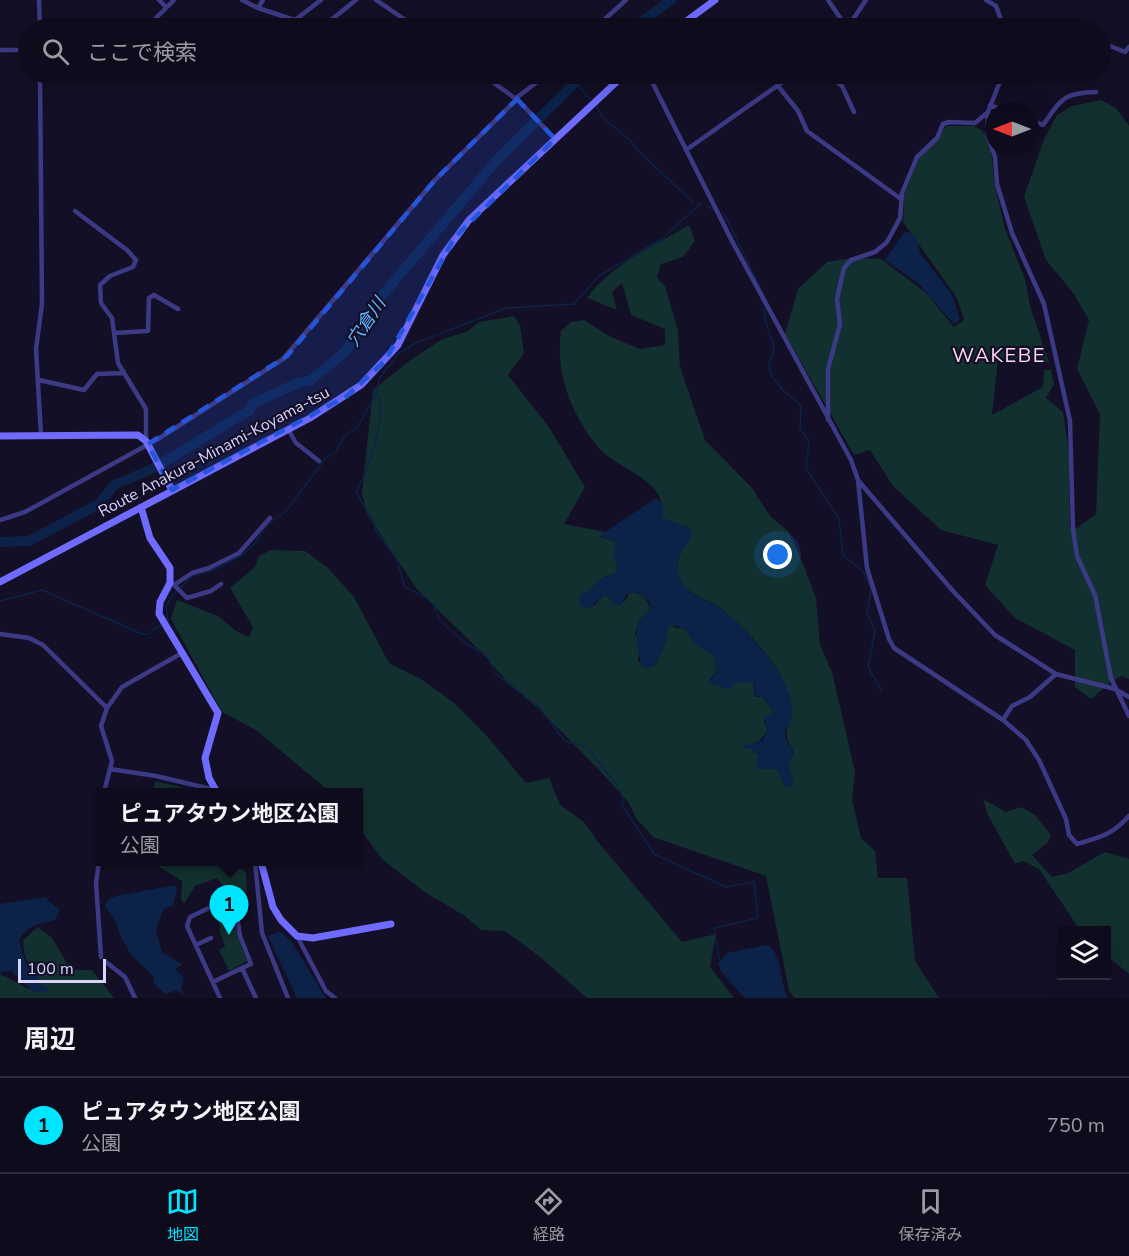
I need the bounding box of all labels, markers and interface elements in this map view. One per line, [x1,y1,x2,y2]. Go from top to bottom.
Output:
search box [18,18,1111,84]
icon: search [39,35,72,68]
text: ここで検索 [87,38,197,68]
north arrow [985,102,1039,156]
water label: 穴倉川 [341,291,392,351]
district label: WAKEBE [952,342,1046,369]
street label: Route Anakura-Minami-Koyama-tsu [94,381,334,523]
your location [763,540,792,569]
popup [96,788,363,866]
text: ピュアタウン地区公園 [120,799,339,829]
text: 公園 [120,832,160,859]
pin: 1 [210,886,248,935]
map controls [1057,926,1111,980]
button: layers [1057,926,1111,980]
scale bar [18,956,106,984]
text: 100 m [27,958,74,980]
text: 周辺 [24,1022,76,1057]
text: ピュアタウン地区公園 [81,1097,301,1127]
text: 1 [38,1112,50,1139]
text: 750 m [1047,1112,1105,1139]
text: 公園 [81,1130,121,1157]
tab: 地図 [166,1185,199,1246]
tab: 経路 [532,1185,565,1246]
tab: 保存済み [898,1185,962,1246]

